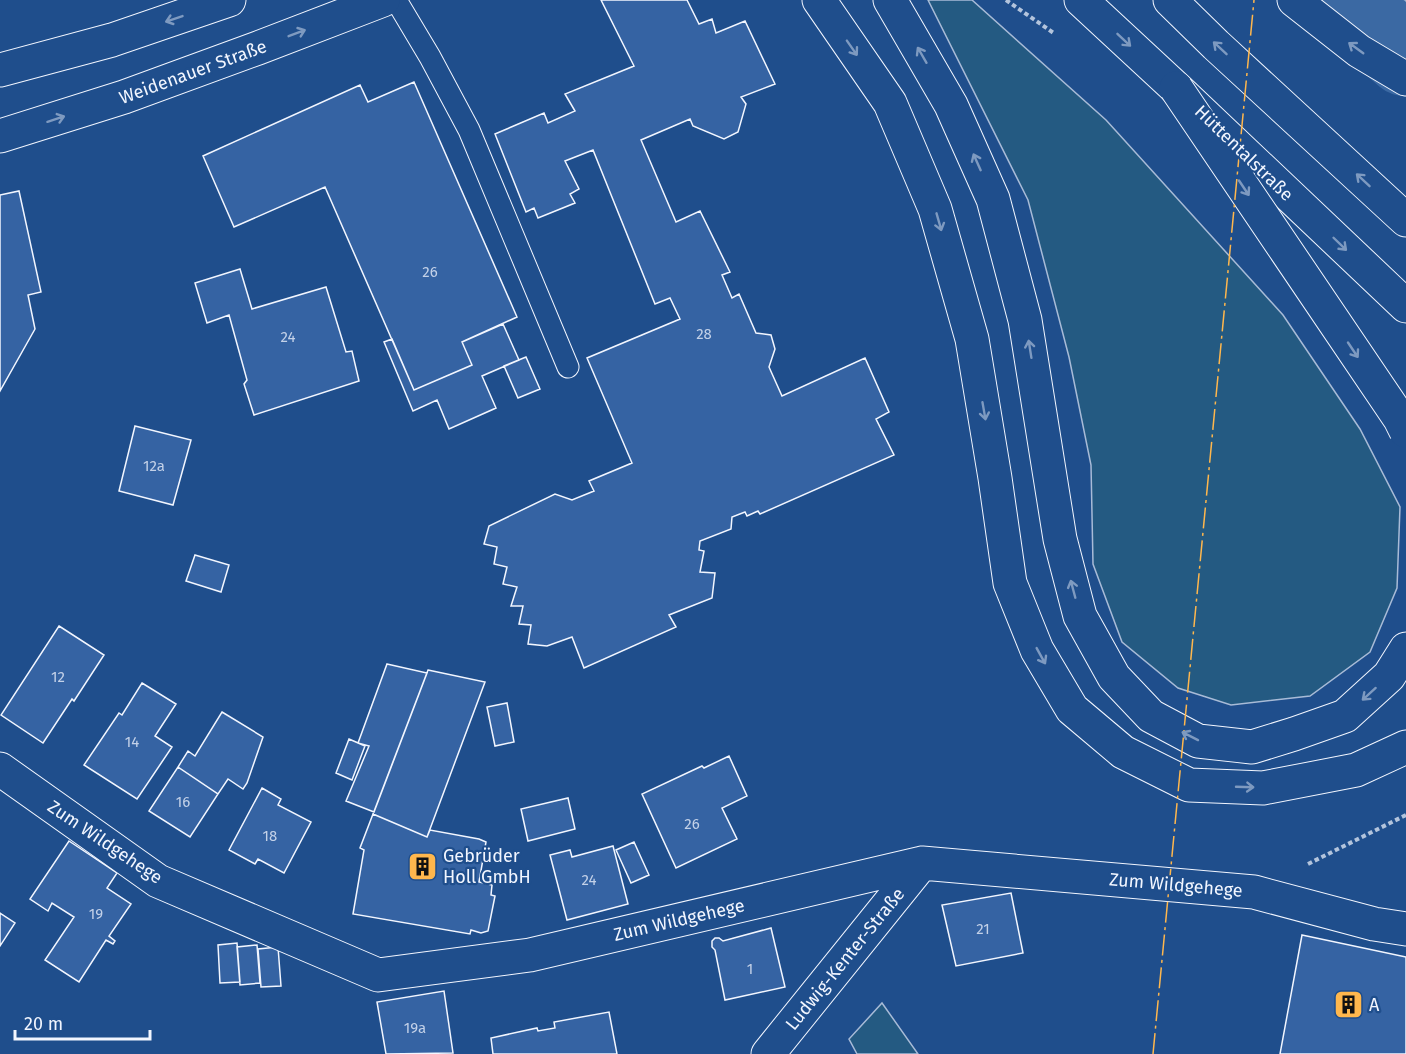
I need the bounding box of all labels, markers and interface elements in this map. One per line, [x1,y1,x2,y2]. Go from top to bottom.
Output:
one-way arrow [165,14,184,25]
one-way arrow [287,27,306,38]
one-way arrow [1116,33,1131,47]
street label: Weidenauer Straße [116,35,270,109]
one-way arrow [846,40,858,56]
one-way arrow [1212,41,1227,55]
one-way arrow [1349,42,1365,55]
one-way arrow [915,47,927,64]
street label: Hüttentalstraße [1190,100,1298,206]
one-way arrow [46,113,65,124]
one-way arrow [970,154,982,172]
one-way arrow [1356,173,1371,187]
one-way arrow [1238,179,1250,196]
one-way arrow [933,212,945,231]
one-way arrow [1332,236,1347,251]
house number: 26 [422,263,438,281]
house number: 28 [696,325,712,343]
house number: 24 [280,328,296,346]
one-way arrow [1024,340,1035,359]
one-way arrow [1347,341,1359,357]
one-way arrow [979,401,990,420]
house number: 12a [143,457,165,475]
one-way arrow [1067,580,1078,599]
one-way arrow [1035,647,1047,664]
house number: 12 [51,668,65,686]
one-way arrow [1362,687,1377,701]
one-way arrow [1181,730,1199,741]
house number: 14 [125,733,139,751]
one-way arrow [1235,781,1255,793]
house number: 16 [176,793,190,811]
street label: Zum Wildgehege [43,795,167,889]
house number: 26 [684,815,700,833]
house number: 18 [263,827,277,845]
place label: Gebrüder Holl GmbH [443,845,531,888]
building icon: Gebrüder Holl GmbH [406,850,438,882]
street label: Zum Wildgehege [1108,868,1244,902]
house number: 24 [581,871,597,889]
street label: Ludwig-Kenter-Straße [781,883,909,1035]
street label: Zum Wildgehege [611,894,747,946]
house number: 19 [89,905,103,923]
house number: 21 [976,920,990,938]
house number: 1 [747,960,753,978]
building icon: A [1332,989,1364,1021]
place label: A [1369,994,1380,1016]
scale bar [15,1003,150,1041]
text: 20 m [24,1013,63,1035]
house number: 19a [404,1019,426,1037]

